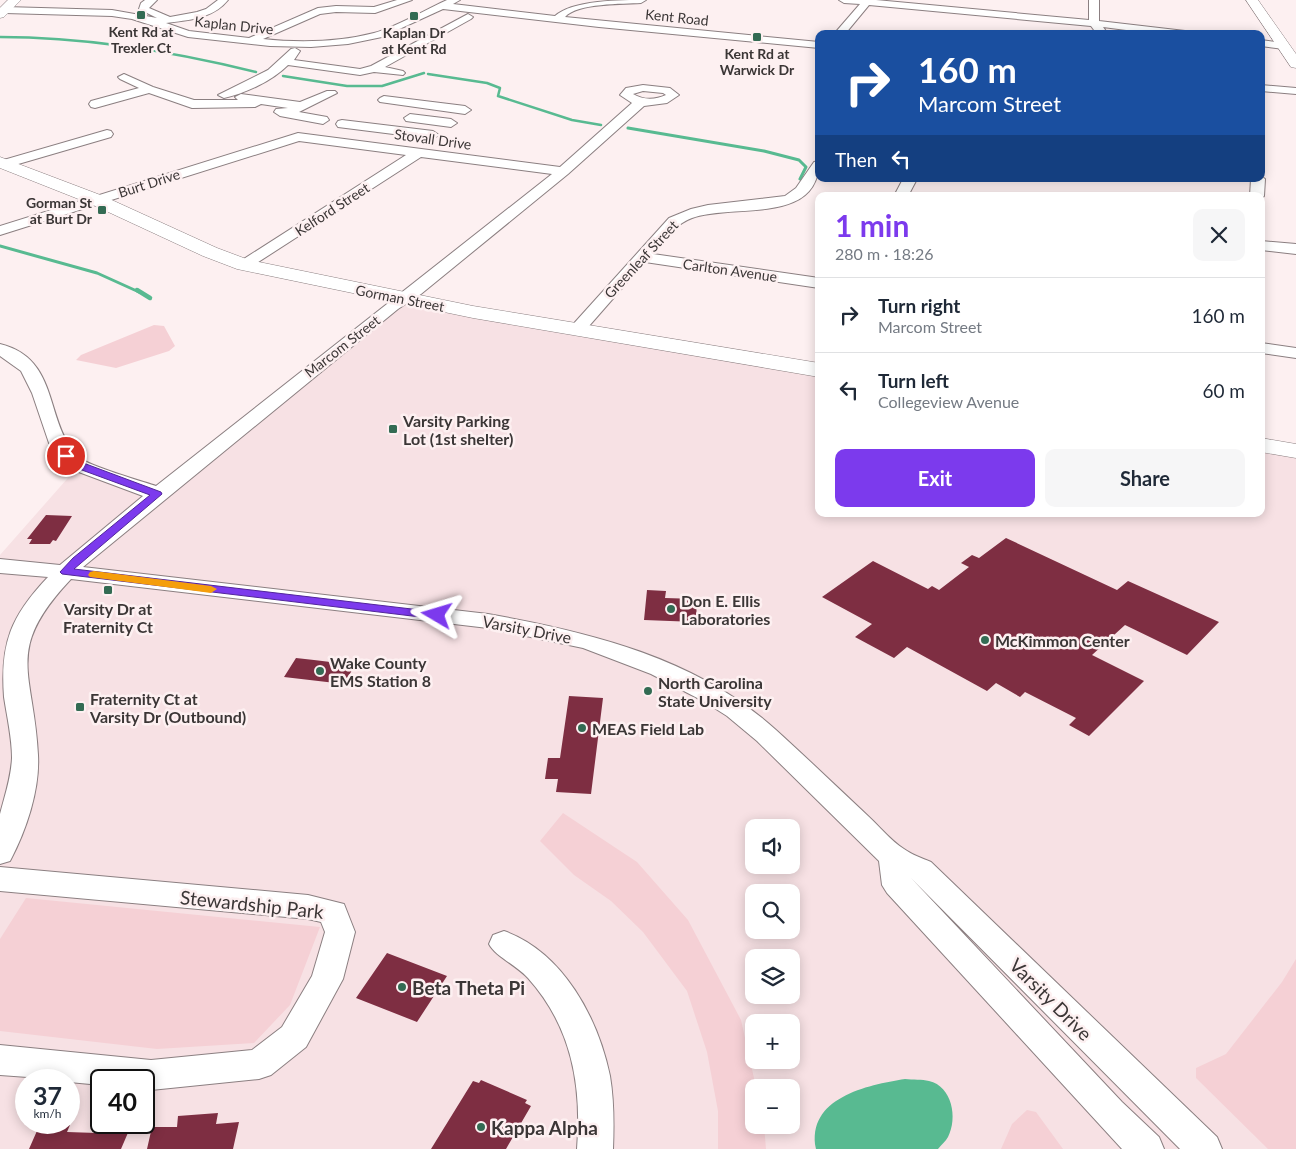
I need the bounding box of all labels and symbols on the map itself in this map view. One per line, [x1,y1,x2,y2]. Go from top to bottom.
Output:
street label: Kent Road [645,5,709,29]
marker: Kent Rd at Trexler Ct [135,9,147,21]
marker: Kaplan Dr at Kent Rd [408,10,420,22]
street label: Kaplan Drive [194,12,274,38]
place label: Kent Rd at Trexler Ct [108,23,174,56]
place label: Kaplan Dr at Kent Rd [381,24,447,57]
marker: Kent Rd at Warwick Dr [751,31,763,43]
place label: Kent Rd at Warwick Dr [720,45,795,78]
street label: Stovall Drive [393,125,473,153]
street label: Burt Drive [116,165,182,201]
street label: Kelford Street [292,179,372,239]
place label: Gorman St at Burt Dr [26,194,93,227]
marker: Gorman St at Burt Dr [96,204,108,216]
street label: Greenleaf Street [601,217,681,301]
street label: Carlton Avenue [682,255,778,285]
street label: Gorman Street [354,281,446,315]
street label: Marcom Street [301,311,383,381]
place label: Varsity Parking Lot (1st shelter) [402,411,513,448]
marker: Varsity Parking Lot (1st shelter) [387,423,399,435]
pin [45,435,87,477]
marker: Varsity Dr at Fraternity Ct [102,584,114,596]
position arrow [410,588,462,640]
place label: Don E. Ellis Laboratories [681,591,770,628]
place label: Varsity Dr at Fraternity Ct [63,599,153,636]
marker: Don E. Ellis Laboratories [665,603,677,615]
street label: Varsity Drive [481,611,573,647]
place label: McKimmon Center [995,631,1130,650]
marker: McKimmon Center [979,634,991,646]
place label: Wake County EMS Station 8 [330,653,431,690]
marker: Wake County EMS Station 8 [314,665,326,677]
place label: North Carolina State University [658,673,772,710]
marker: North Carolina State University [642,685,654,697]
place label: Fraternity Ct at Varsity Dr (Outbound) [89,689,246,726]
marker: Fraternity Ct at Varsity Dr (Outbound) [74,701,86,713]
place label: MEAS Field Lab [592,719,704,738]
marker: MEAS Field Lab [576,722,588,734]
street label: Stewardship Park [179,885,325,923]
street label: Varsity Drive [1005,953,1097,1045]
place label: Beta Theta Pi [412,976,525,999]
marker: Beta Theta Pi [396,981,408,993]
speed limit sign: 40 [90,1069,155,1134]
place label: Kappa Alpha [491,1116,598,1139]
marker: Kappa Alpha [475,1121,487,1133]

